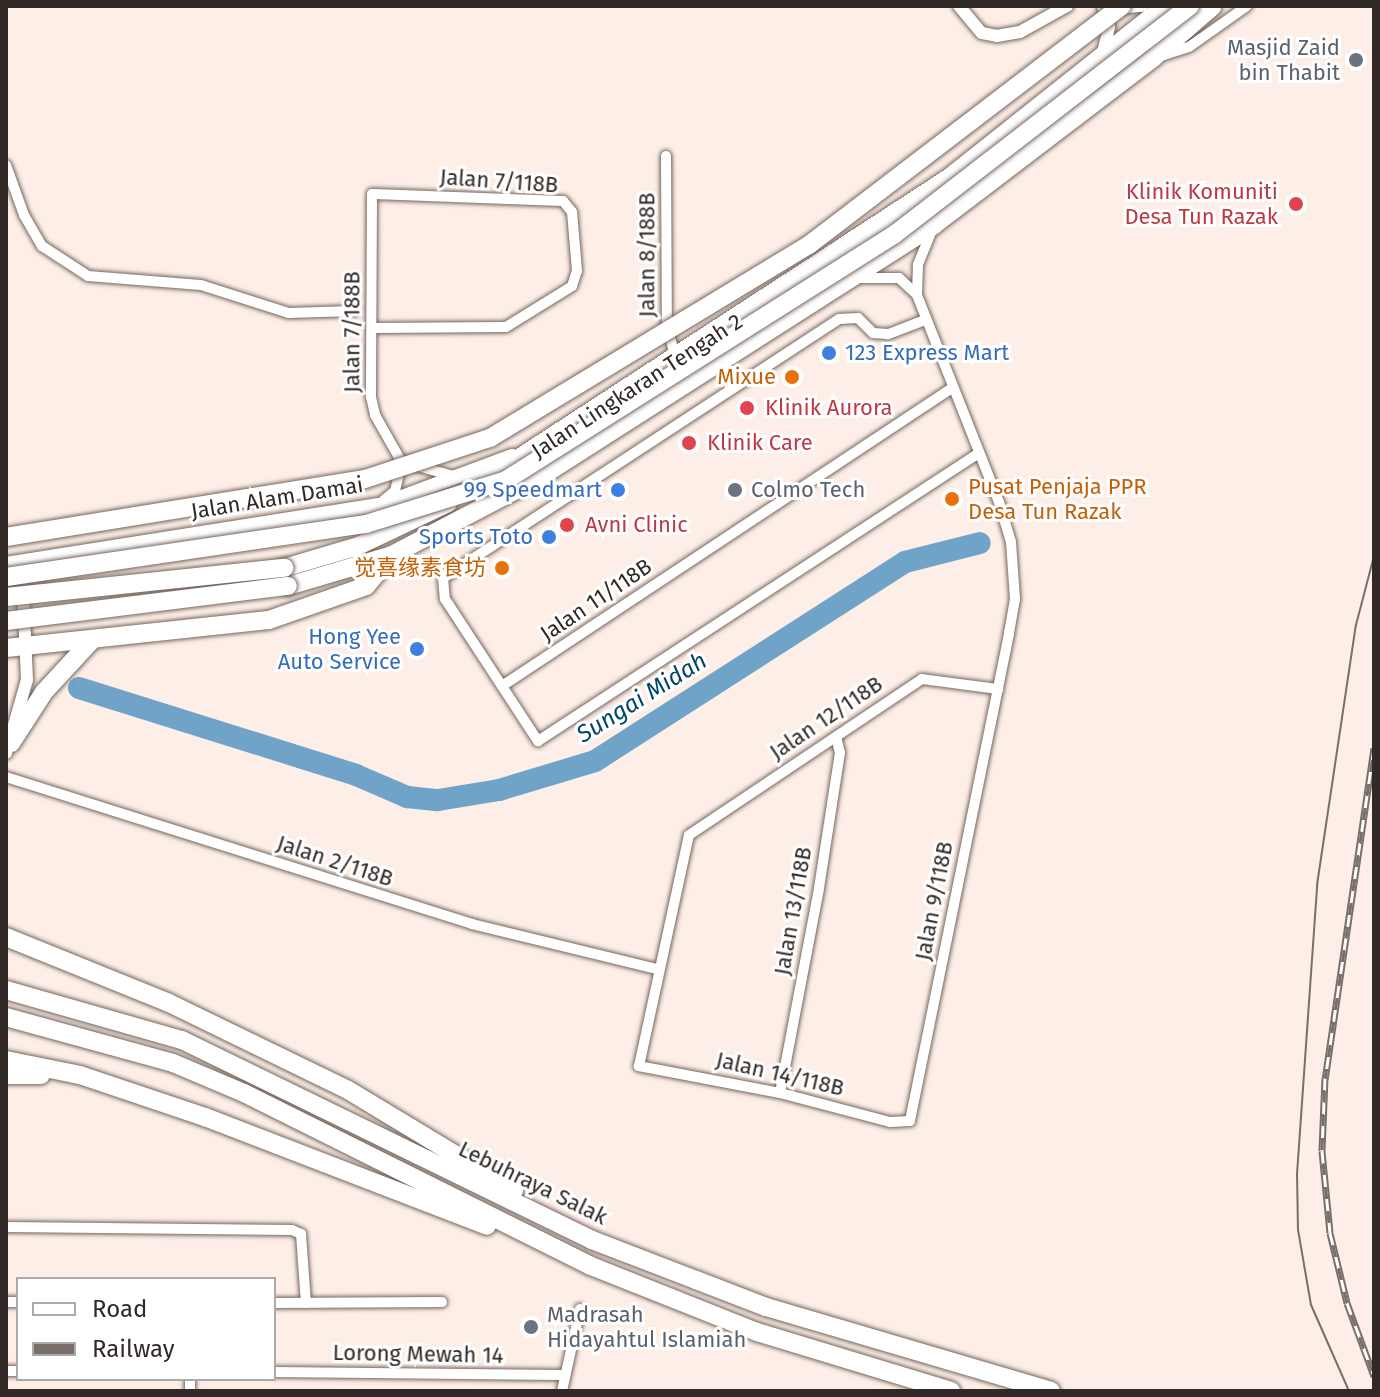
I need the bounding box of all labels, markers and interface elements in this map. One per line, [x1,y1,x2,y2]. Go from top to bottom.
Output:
place label: Masjid Zaid bin Thabit [1227,34,1340,86]
marker: Masjid Zaid bin Thabit [1347,51,1365,69]
street label: Jalan 7/118B [439,164,559,198]
place label: Klinik Komuniti Desa Tun Razak [1124,178,1278,230]
street label: Jalan 8/188B [634,193,660,317]
marker: Klinik Komuniti Desa Tun Razak [1285,193,1307,215]
street label: Jalan 7/188B [339,271,365,393]
street label: Jalan Lingkaran Tengah 2 [527,308,747,464]
place label: 123 Express Mart [845,340,1009,366]
marker: 123 Express Mart [820,344,838,362]
place label: Mixue [717,364,776,390]
marker: Mixue [783,368,801,386]
place label: Klinik Aurora [765,395,893,421]
marker: Klinik Aurora [736,397,758,419]
place label: Klinik Care [707,430,813,456]
marker: Klinik Care [678,432,700,454]
street label: Jalan Alam Damai [189,471,365,525]
place label: Pusat Penjaja PPR Desa Tun Razak [968,473,1147,524]
place label: 99 Speedmart [464,477,602,503]
place label: Colmo Tech [751,477,865,503]
marker: 99 Speedmart [609,481,627,499]
marker: Colmo Tech [726,481,744,499]
marker: Pusat Penjaja PPR Desa Tun Razak [943,490,961,508]
place label: Avni Clinic [585,512,688,538]
marker: Avni Clinic [556,514,578,536]
place label: Sports Toto [419,524,533,550]
marker: Sports Toto [540,528,558,546]
street label: Jalan 11/118B [535,553,657,647]
place label: 觉喜缘素食坊 [354,555,486,581]
marker: 觉喜缘素食坊 [493,559,511,577]
place label: Hong Yee Auto Service [278,623,401,674]
marker: Hong Yee Auto Service [408,640,426,658]
water label: Sungai Midah [572,647,712,749]
street label: Jalan 12/118B [765,671,887,765]
street label: Jalan 2/118B [274,830,396,892]
street label: Jalan 9/118B [910,839,958,963]
street label: Jalan 13/118B [769,845,817,977]
street label: Jalan 14/118B [713,1046,847,1102]
street label: Lebuhraya Salak [454,1136,612,1230]
legend [16,1277,276,1381]
text: Road [92,1295,147,1323]
place label: Madrasah Hidayahtul Islamiah [547,1301,746,1352]
marker: Madrasah Hidayahtul Islamiah [522,1318,540,1336]
text: Railway [92,1335,175,1363]
street label: Lorong Mewah 14 [332,1339,504,1369]

